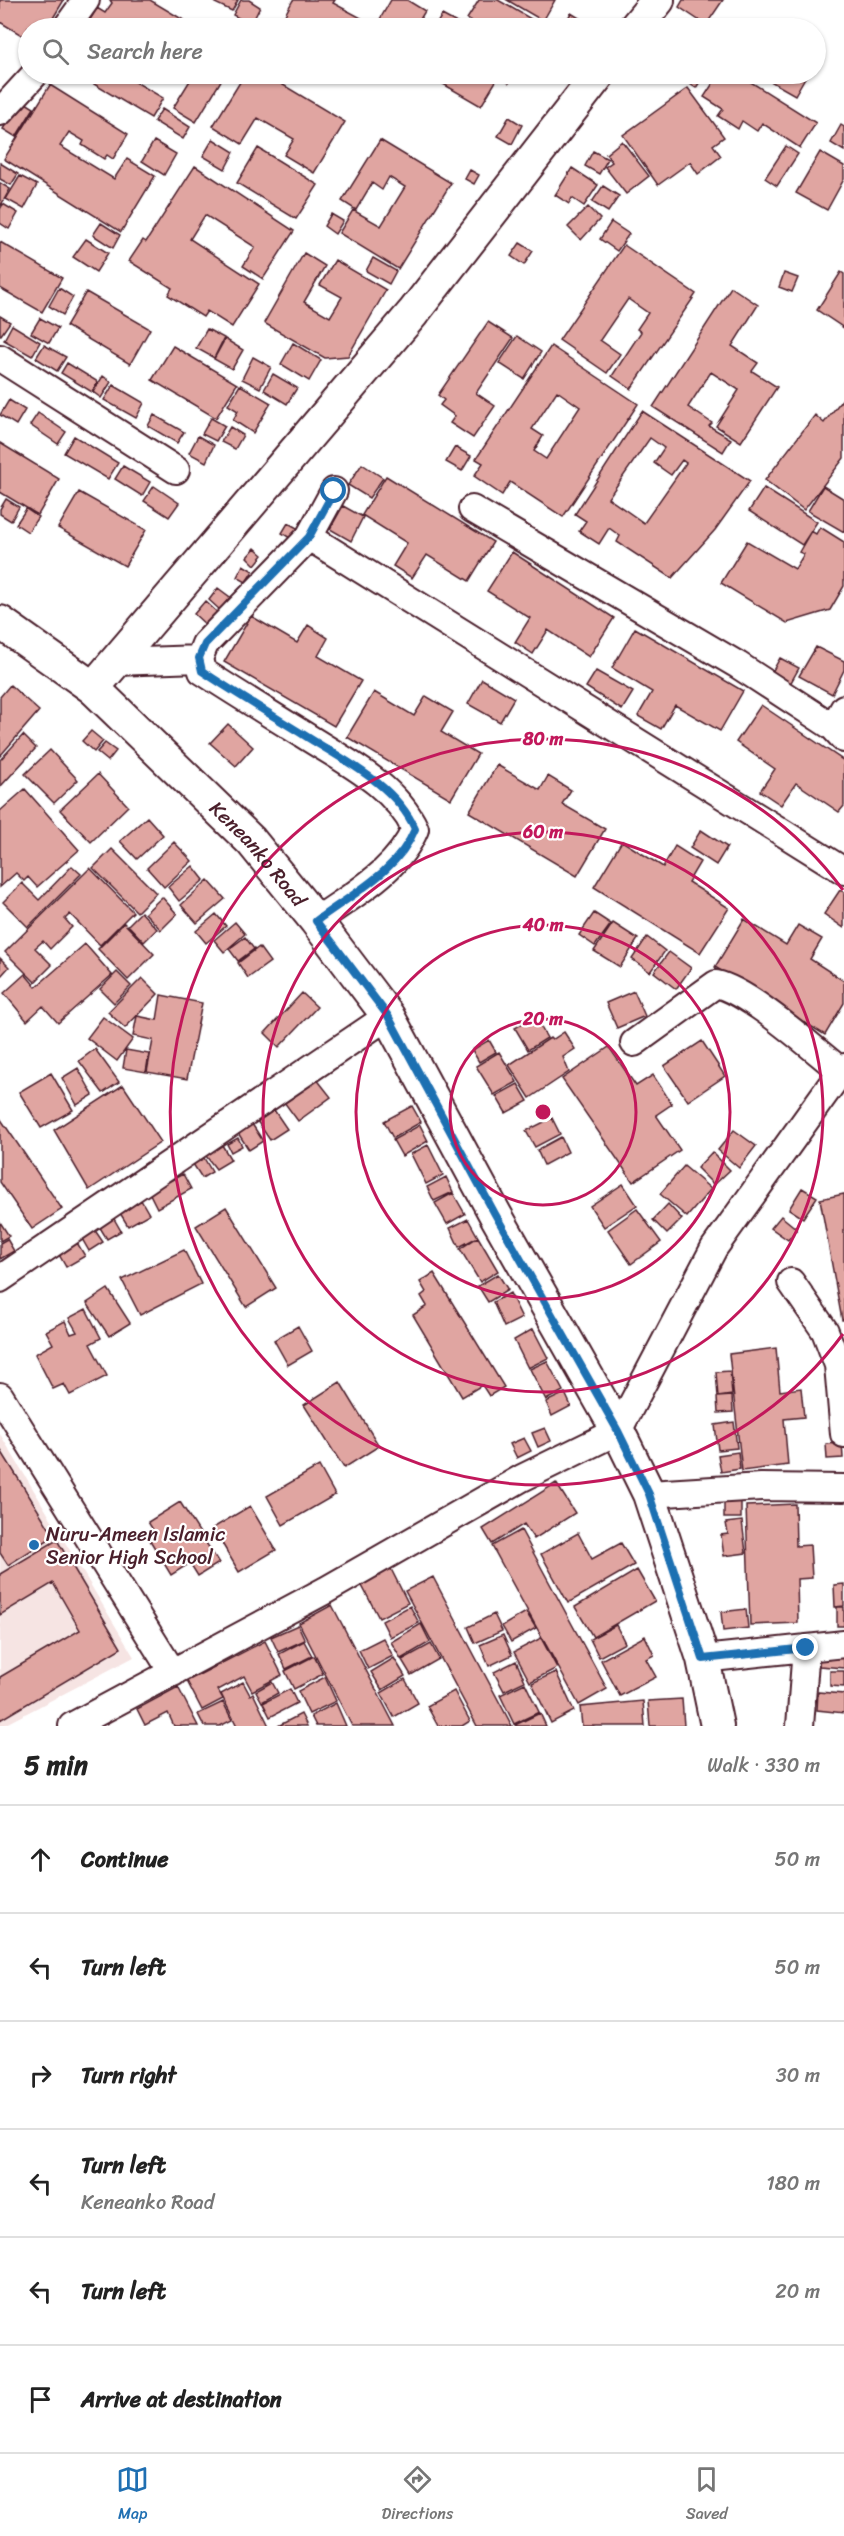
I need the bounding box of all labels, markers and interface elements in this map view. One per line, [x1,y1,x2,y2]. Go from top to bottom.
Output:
search box [18,18,826,84]
text: Search here [87,32,203,71]
icon: search [39,35,72,68]
route start [320,477,346,503]
text: 80 m [522,723,564,755]
street label: Keneanko Road [201,792,316,916]
text: 60 m [522,816,563,848]
text: 40 m [521,909,564,941]
text: 20 m [522,1003,563,1035]
centre of rings [533,1102,553,1122]
place label: Nuru-Ameen Islamic Senior High School [46,1517,225,1575]
marker: Nuru-Ameen Islamic Senior High School [27,1538,41,1552]
route end [792,1634,818,1660]
text: 5 min [24,1742,88,1788]
text: Walk · 330 m [707,1748,820,1783]
text: Continue [81,1840,169,1879]
text: 50 m [775,1842,820,1877]
icon: ahead [24,1843,57,1876]
text: Turn left [81,1948,166,1987]
text: 50 m [775,1950,820,1985]
icon: left [24,1951,57,1984]
text: Turn right [81,2056,176,2095]
text: 30 m [776,2058,820,2093]
icon: right [24,2059,57,2092]
text: Turn left [81,2146,166,2185]
text: 180 m [766,2166,820,2201]
icon: left [24,2167,57,2200]
text: Keneanko Road [81,2185,214,2220]
text: Turn left [81,2272,166,2311]
text: 20 m [775,2274,820,2309]
icon: left [24,2275,57,2308]
text: Arrive at destination [81,2380,282,2419]
icon: arrive [24,2383,57,2416]
tab: Map [116,2463,149,2528]
tab: Directions [382,2463,453,2528]
tab: Saved [686,2463,728,2528]

